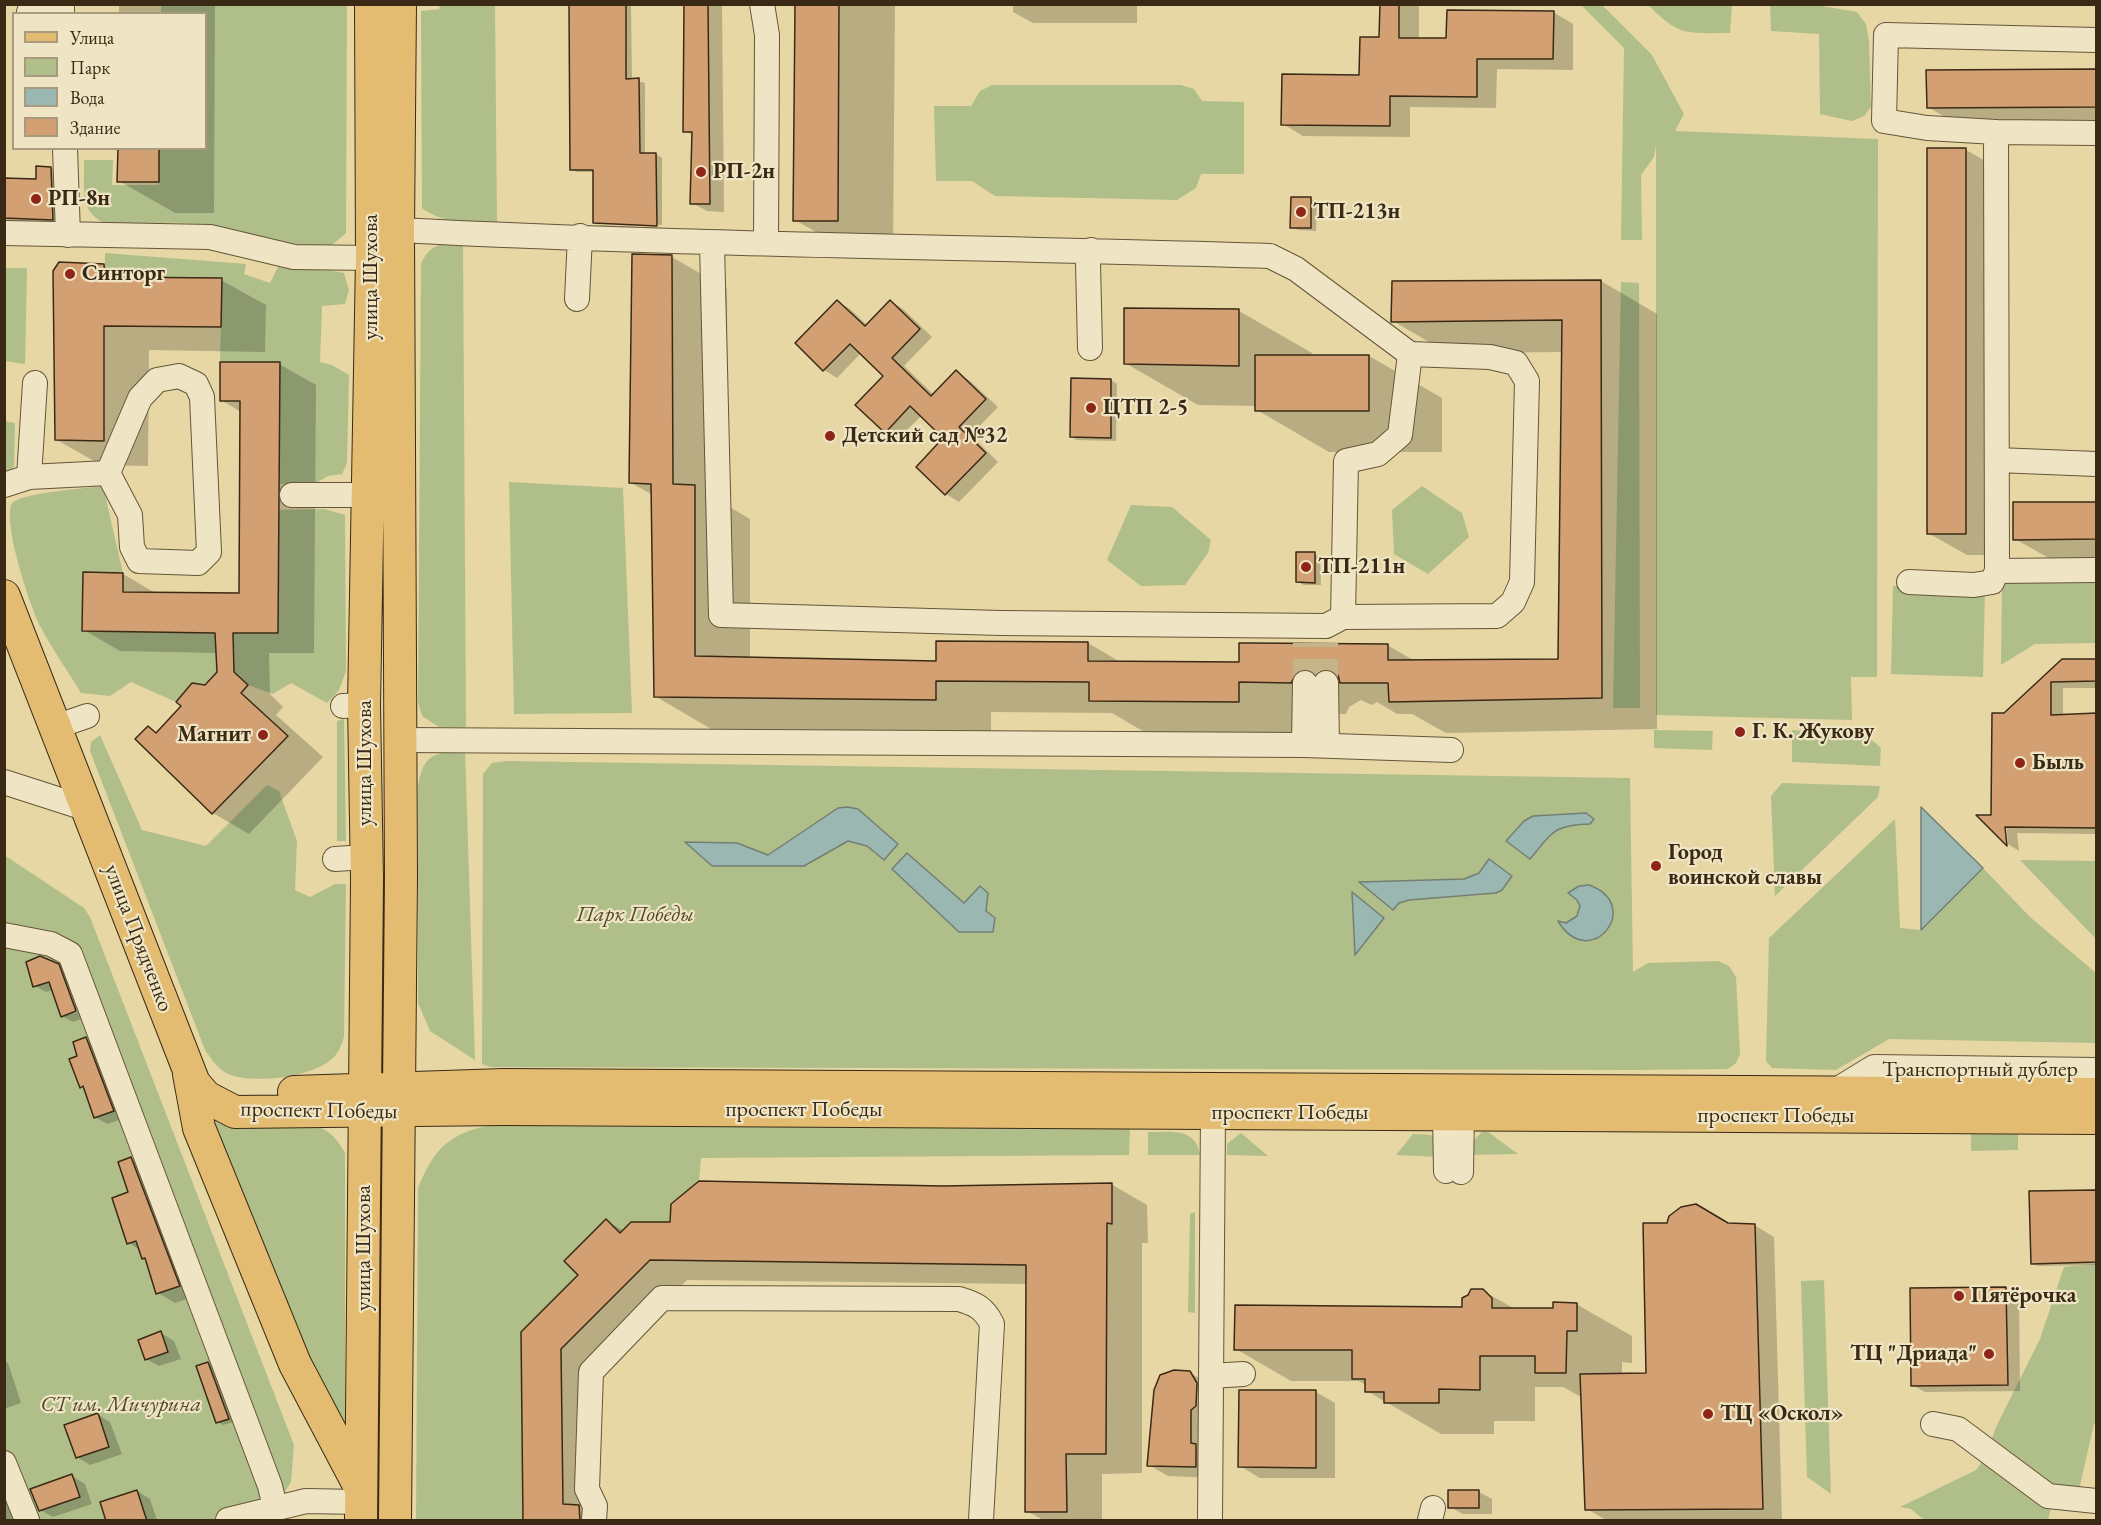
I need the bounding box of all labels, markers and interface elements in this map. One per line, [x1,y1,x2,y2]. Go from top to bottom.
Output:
legend [12,12,207,150]
text: Улица [70,26,114,49]
text: Парк [70,56,110,79]
text: Вода [70,86,104,109]
text: Здание [70,116,120,139]
place label: РП-2н [713,159,775,185]
marker: РП-2н [694,165,708,179]
place label: РП-8н [48,186,110,212]
marker: РП-8н [29,192,43,206]
place label: ТП-213н [1313,199,1400,225]
marker: ТП-213н [1294,205,1308,219]
street label: улица Шухова [358,214,384,340]
place label: Синторг [82,261,165,287]
marker: Синторг [63,267,77,281]
place label: ЦТП 2-5 [1103,395,1188,421]
marker: ЦТП 2-5 [1084,401,1098,415]
place label: Детский сад №32 [842,423,1007,449]
marker: Детский сад №32 [823,429,837,443]
place label: ТП-211н [1318,554,1405,580]
marker: ТП-211н [1299,560,1313,574]
street label: улица Шухова [352,700,378,826]
place label: Г. К. Жукову [1752,719,1874,745]
place label: Магнит [177,722,251,748]
marker: Г. К. Жукову [1733,725,1747,739]
marker: Магнит [256,728,270,742]
place label: Быль [2032,750,2084,776]
marker: Быль [2013,756,2027,770]
place label: Город воинской славы [1668,840,1822,891]
marker: Город воинской славы [1649,859,1663,873]
street label: улица Прядченко [98,861,178,1015]
park label: Парк Победы [576,902,694,928]
street label: Транспортный дублер [1882,1057,2078,1083]
street label: проспект Победы [240,1096,398,1126]
street label: проспект Победы [725,1097,883,1123]
street label: проспект Победы [1211,1100,1369,1126]
street label: проспект Победы [1697,1103,1855,1129]
street label: улица Шухова [351,1185,377,1311]
place label: Пятёрочка [1971,1283,2076,1309]
marker: Пятёрочка [1952,1289,1966,1303]
place label: ТЦ "Дриада" [1850,1341,1977,1367]
marker: ТЦ "Дриада" [1982,1347,1996,1361]
park label: СТ им. Мичурина [41,1392,201,1418]
place label: ТЦ «Оскол» [1720,1401,1843,1427]
marker: ТЦ «Оскол» [1701,1407,1715,1421]

